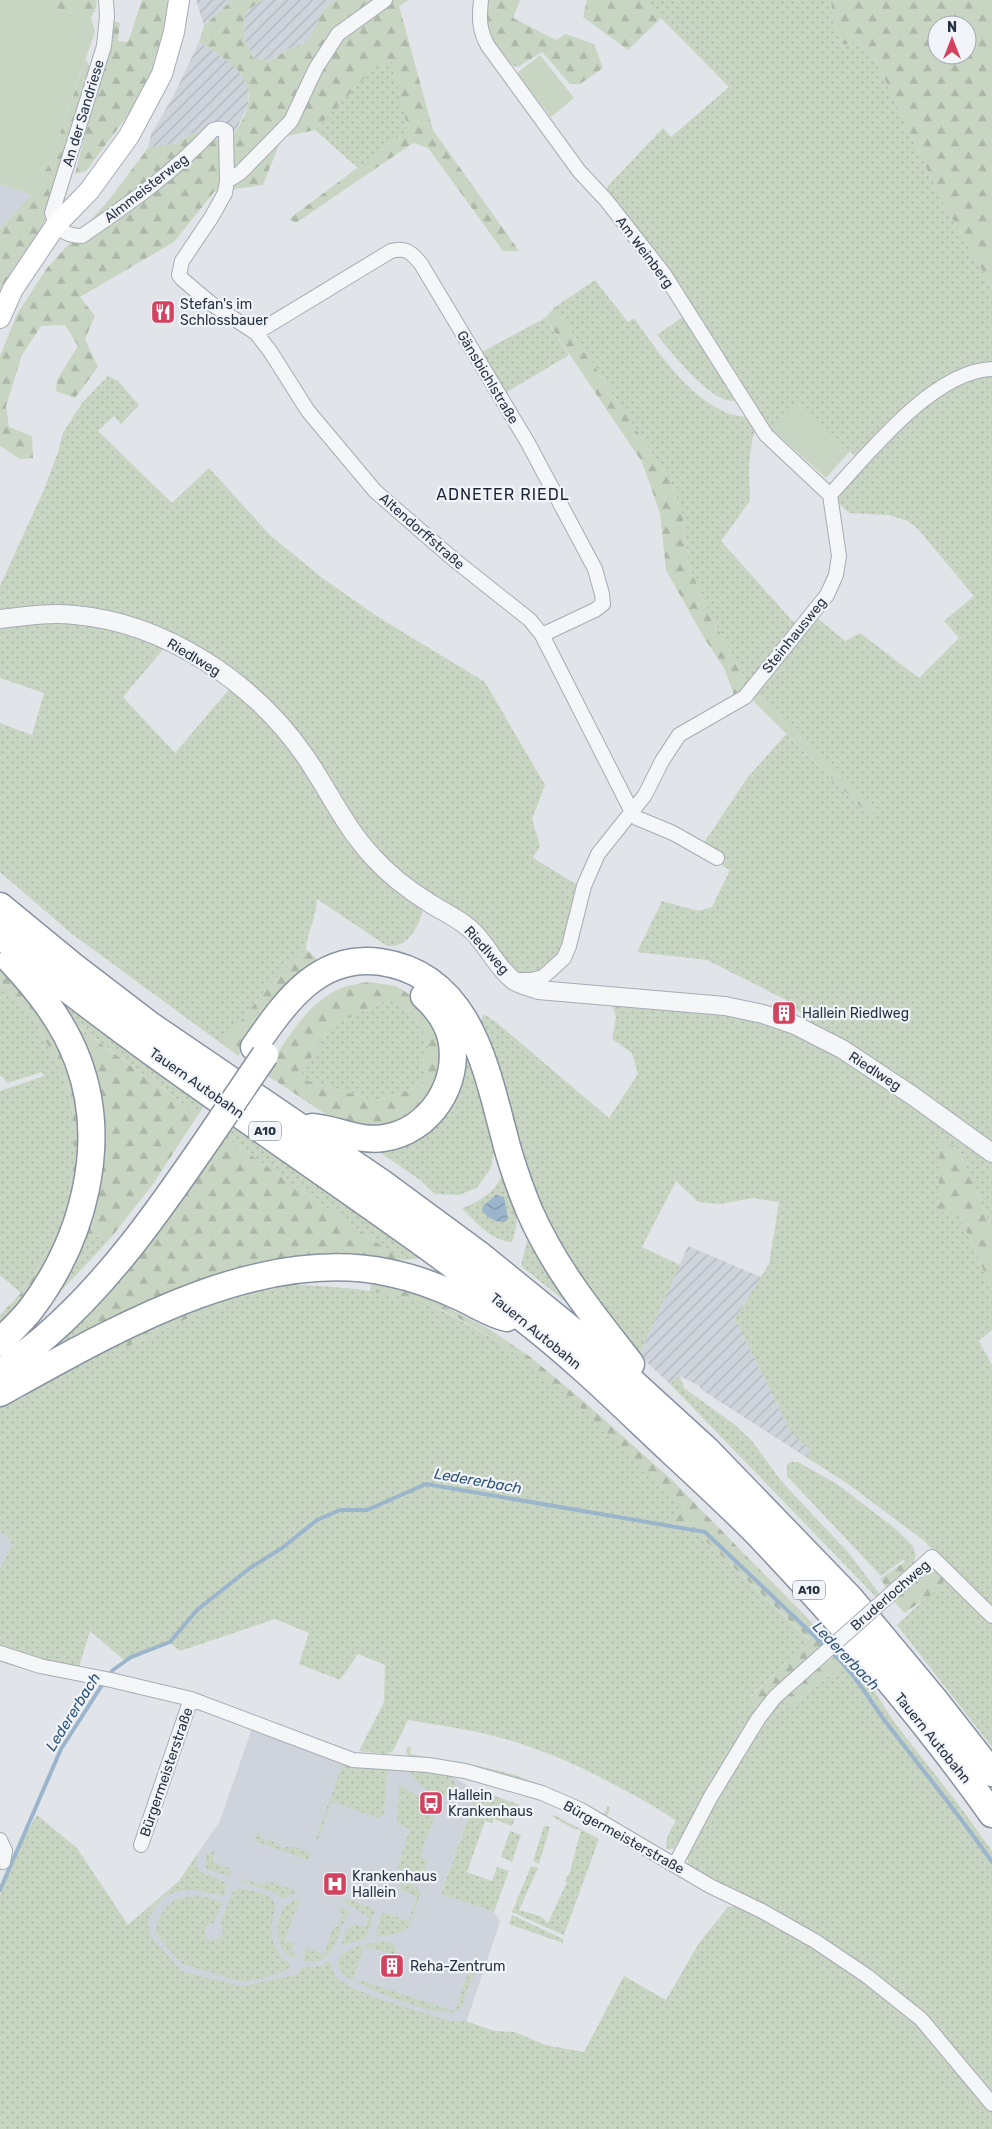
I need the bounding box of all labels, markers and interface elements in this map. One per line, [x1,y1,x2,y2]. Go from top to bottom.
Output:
north arrow [927,15,977,65]
text: N [947,19,957,36]
street label: An der Sandriese [59,58,108,169]
street label: Almmeisterweg [101,150,192,226]
street label: Am Weinberg [612,213,677,292]
place label: Stefan's im Schlossbauer [180,296,269,329]
restaurant icon: Stefan's im Schlossbauer [150,299,176,325]
street label: Gänsbichlstraße [453,327,522,427]
district label: ADNETER RIEDL [436,485,570,504]
street label: Altendorffstraße [376,490,468,573]
street label: Steinhausweg [759,594,830,677]
street label: Riedlweg [164,635,224,680]
street label: Riedlweg [460,923,513,978]
building icon: Hallein Riedlweg [771,1000,797,1026]
place label: Hallein Riedlweg [802,1005,909,1022]
street label: Tauern Autobahn [146,1044,247,1122]
street label: Riedlweg [845,1048,904,1095]
road number: A10 [249,1122,281,1140]
street label: Tauern Autobahn [487,1290,585,1373]
water label: Ledererbach [433,1464,523,1498]
street label: Bruderlochweg [847,1556,933,1634]
road number: A10 [793,1580,825,1600]
water label: Ledererbach [809,1618,883,1694]
water label: Ledererbach [42,1670,104,1754]
street label: Tauern Autobahn [891,1689,974,1787]
street label: Bürgermeisterstraße [136,1705,197,1839]
place label: Hallein Krankenhaus [448,1787,533,1820]
bus stop icon: Hallein Krankenhaus [418,1790,444,1816]
street label: Bürgermeisterstraße [560,1797,687,1878]
place label: Krankenhaus Hallein [352,1868,437,1901]
hospital icon: Krankenhaus Hallein [322,1871,348,1897]
building icon: Reha-Zentrum [379,1953,405,1979]
place label: Reha-Zentrum [410,1958,505,1975]

